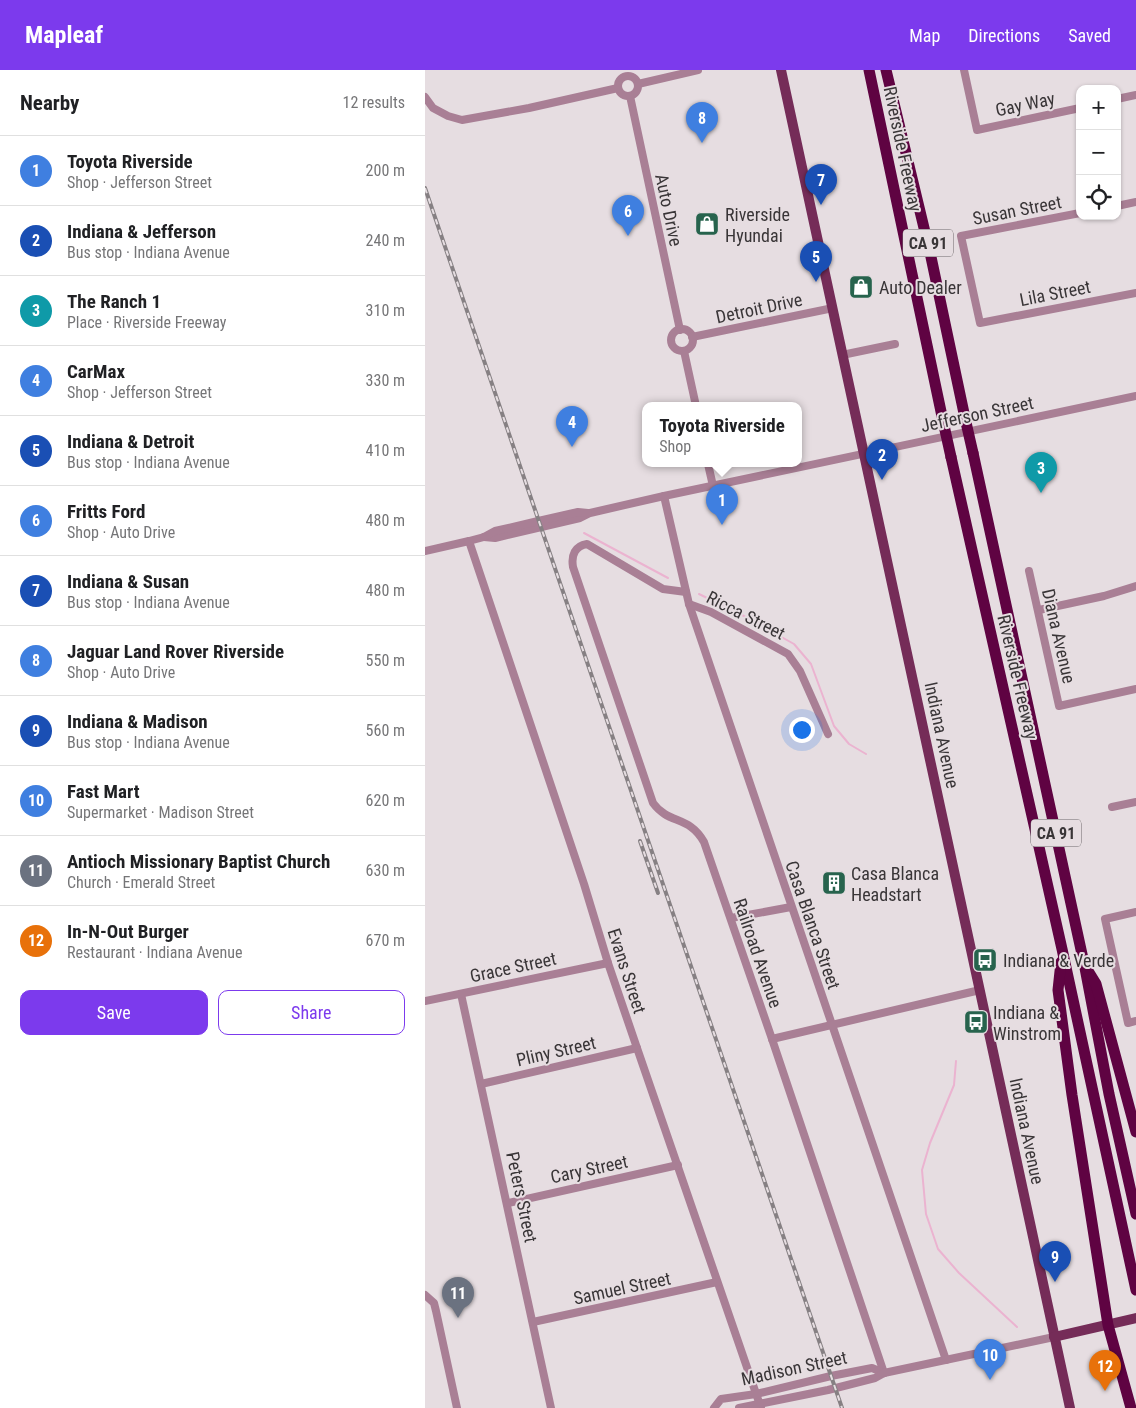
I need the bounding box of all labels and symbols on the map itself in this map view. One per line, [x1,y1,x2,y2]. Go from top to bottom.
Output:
street label: Riverside Freeway [879,85,927,214]
street label: Gay Way [993,87,1057,121]
pin: 8 [686,102,718,143]
pin: 7 [805,164,837,205]
street label: Auto Drive [651,172,687,248]
street label: Susan Street [971,191,1063,229]
pin: 6 [612,195,644,236]
place label: Riverside Hyundai [725,204,790,246]
shop icon: Riverside Hyundai [694,211,720,237]
road number: CA 91 [903,230,953,257]
pin: 5 [800,241,832,282]
shop icon: Auto Dealer [848,274,874,300]
street label: Lila Street [1018,276,1092,310]
place label: Auto Dealer [879,277,962,298]
street label: Detroit Drive [714,289,804,327]
street label: Jefferson Street [919,392,1035,436]
pin: 4 [556,406,588,447]
pin: 2 [866,439,898,480]
pin: 3 [1025,452,1057,493]
pin: 1 [706,484,738,525]
street label: Ricca Street [703,586,789,644]
street label: Diana Avenue [1038,587,1080,685]
street label: Riverside Freeway [993,613,1043,742]
street label: Indiana Avenue [920,680,964,790]
your location [789,717,815,743]
road number: CA 91 [1031,820,1081,846]
street label: Casa Blanca Street [781,858,845,992]
place label: Casa Blanca Headstart [851,863,939,905]
building icon: Casa Blanca Headstart [821,870,847,896]
street label: Railroad Avenue [729,896,787,1010]
street label: Evans Street [603,926,651,1016]
bus stop icon: Indiana & Verde [972,947,998,973]
street label: Grace Street [468,948,558,986]
place label: Indiana & Verde [1003,950,1114,971]
place label: Indiana & Winstrom [993,1002,1061,1044]
bus stop icon: Indiana & Winstrom [963,1009,989,1035]
street label: Pliny Street [514,1032,598,1070]
street label: Indiana Avenue [1005,1076,1049,1186]
street label: Peters Street [502,1150,542,1244]
street label: Cary Street [549,1151,629,1187]
pin: 9 [1039,1241,1071,1282]
street label: Samuel Street [571,1267,673,1309]
pin: 11 [442,1277,474,1318]
pin: 10 [974,1339,1006,1380]
street label: Madison Street [739,1347,849,1389]
pin: 12 [1089,1350,1121,1391]

